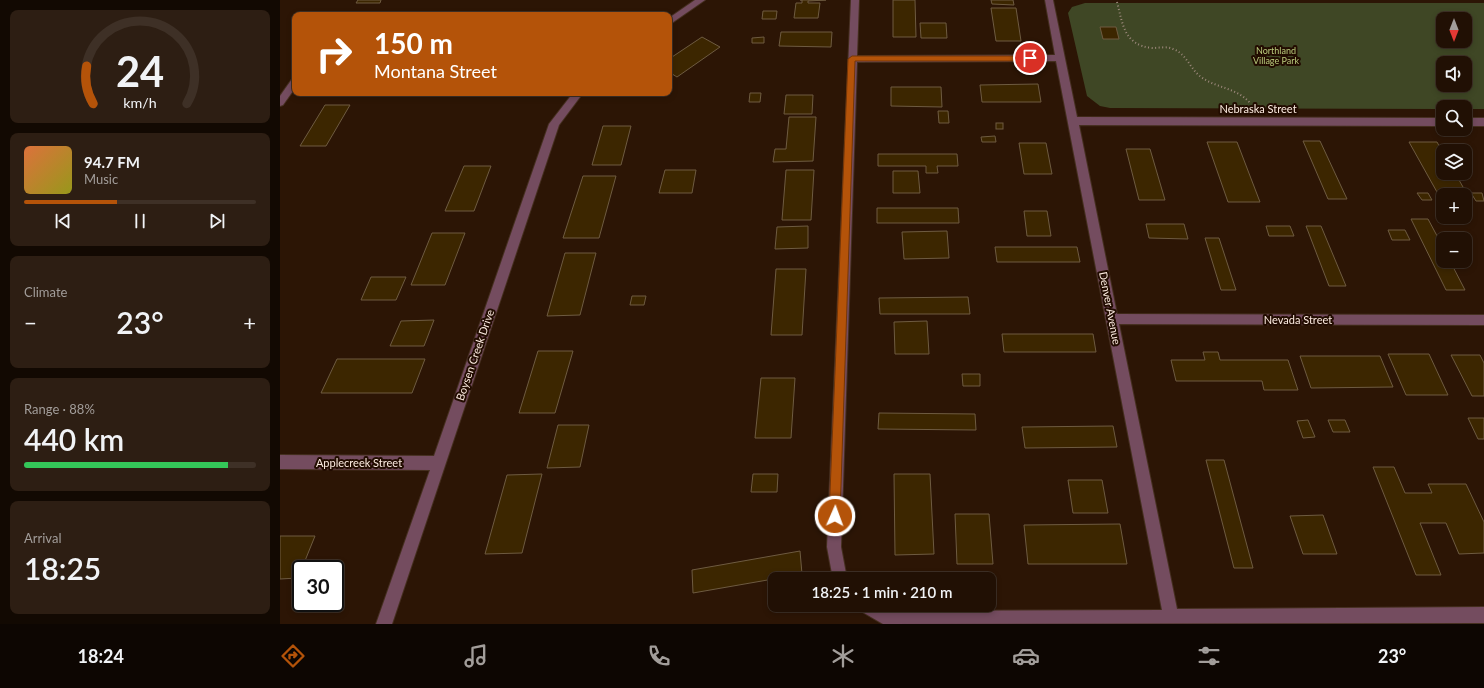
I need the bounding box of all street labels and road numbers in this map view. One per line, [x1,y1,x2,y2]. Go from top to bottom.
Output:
street label: Nebraska Street [1219,102,1297,115]
street label: Denver Avenue [1097,270,1124,346]
street label: Boysen Creek Drive [453,307,496,402]
street label: Nevada Street [1264,313,1332,326]
street label: Applecreek Street [316,456,402,469]

